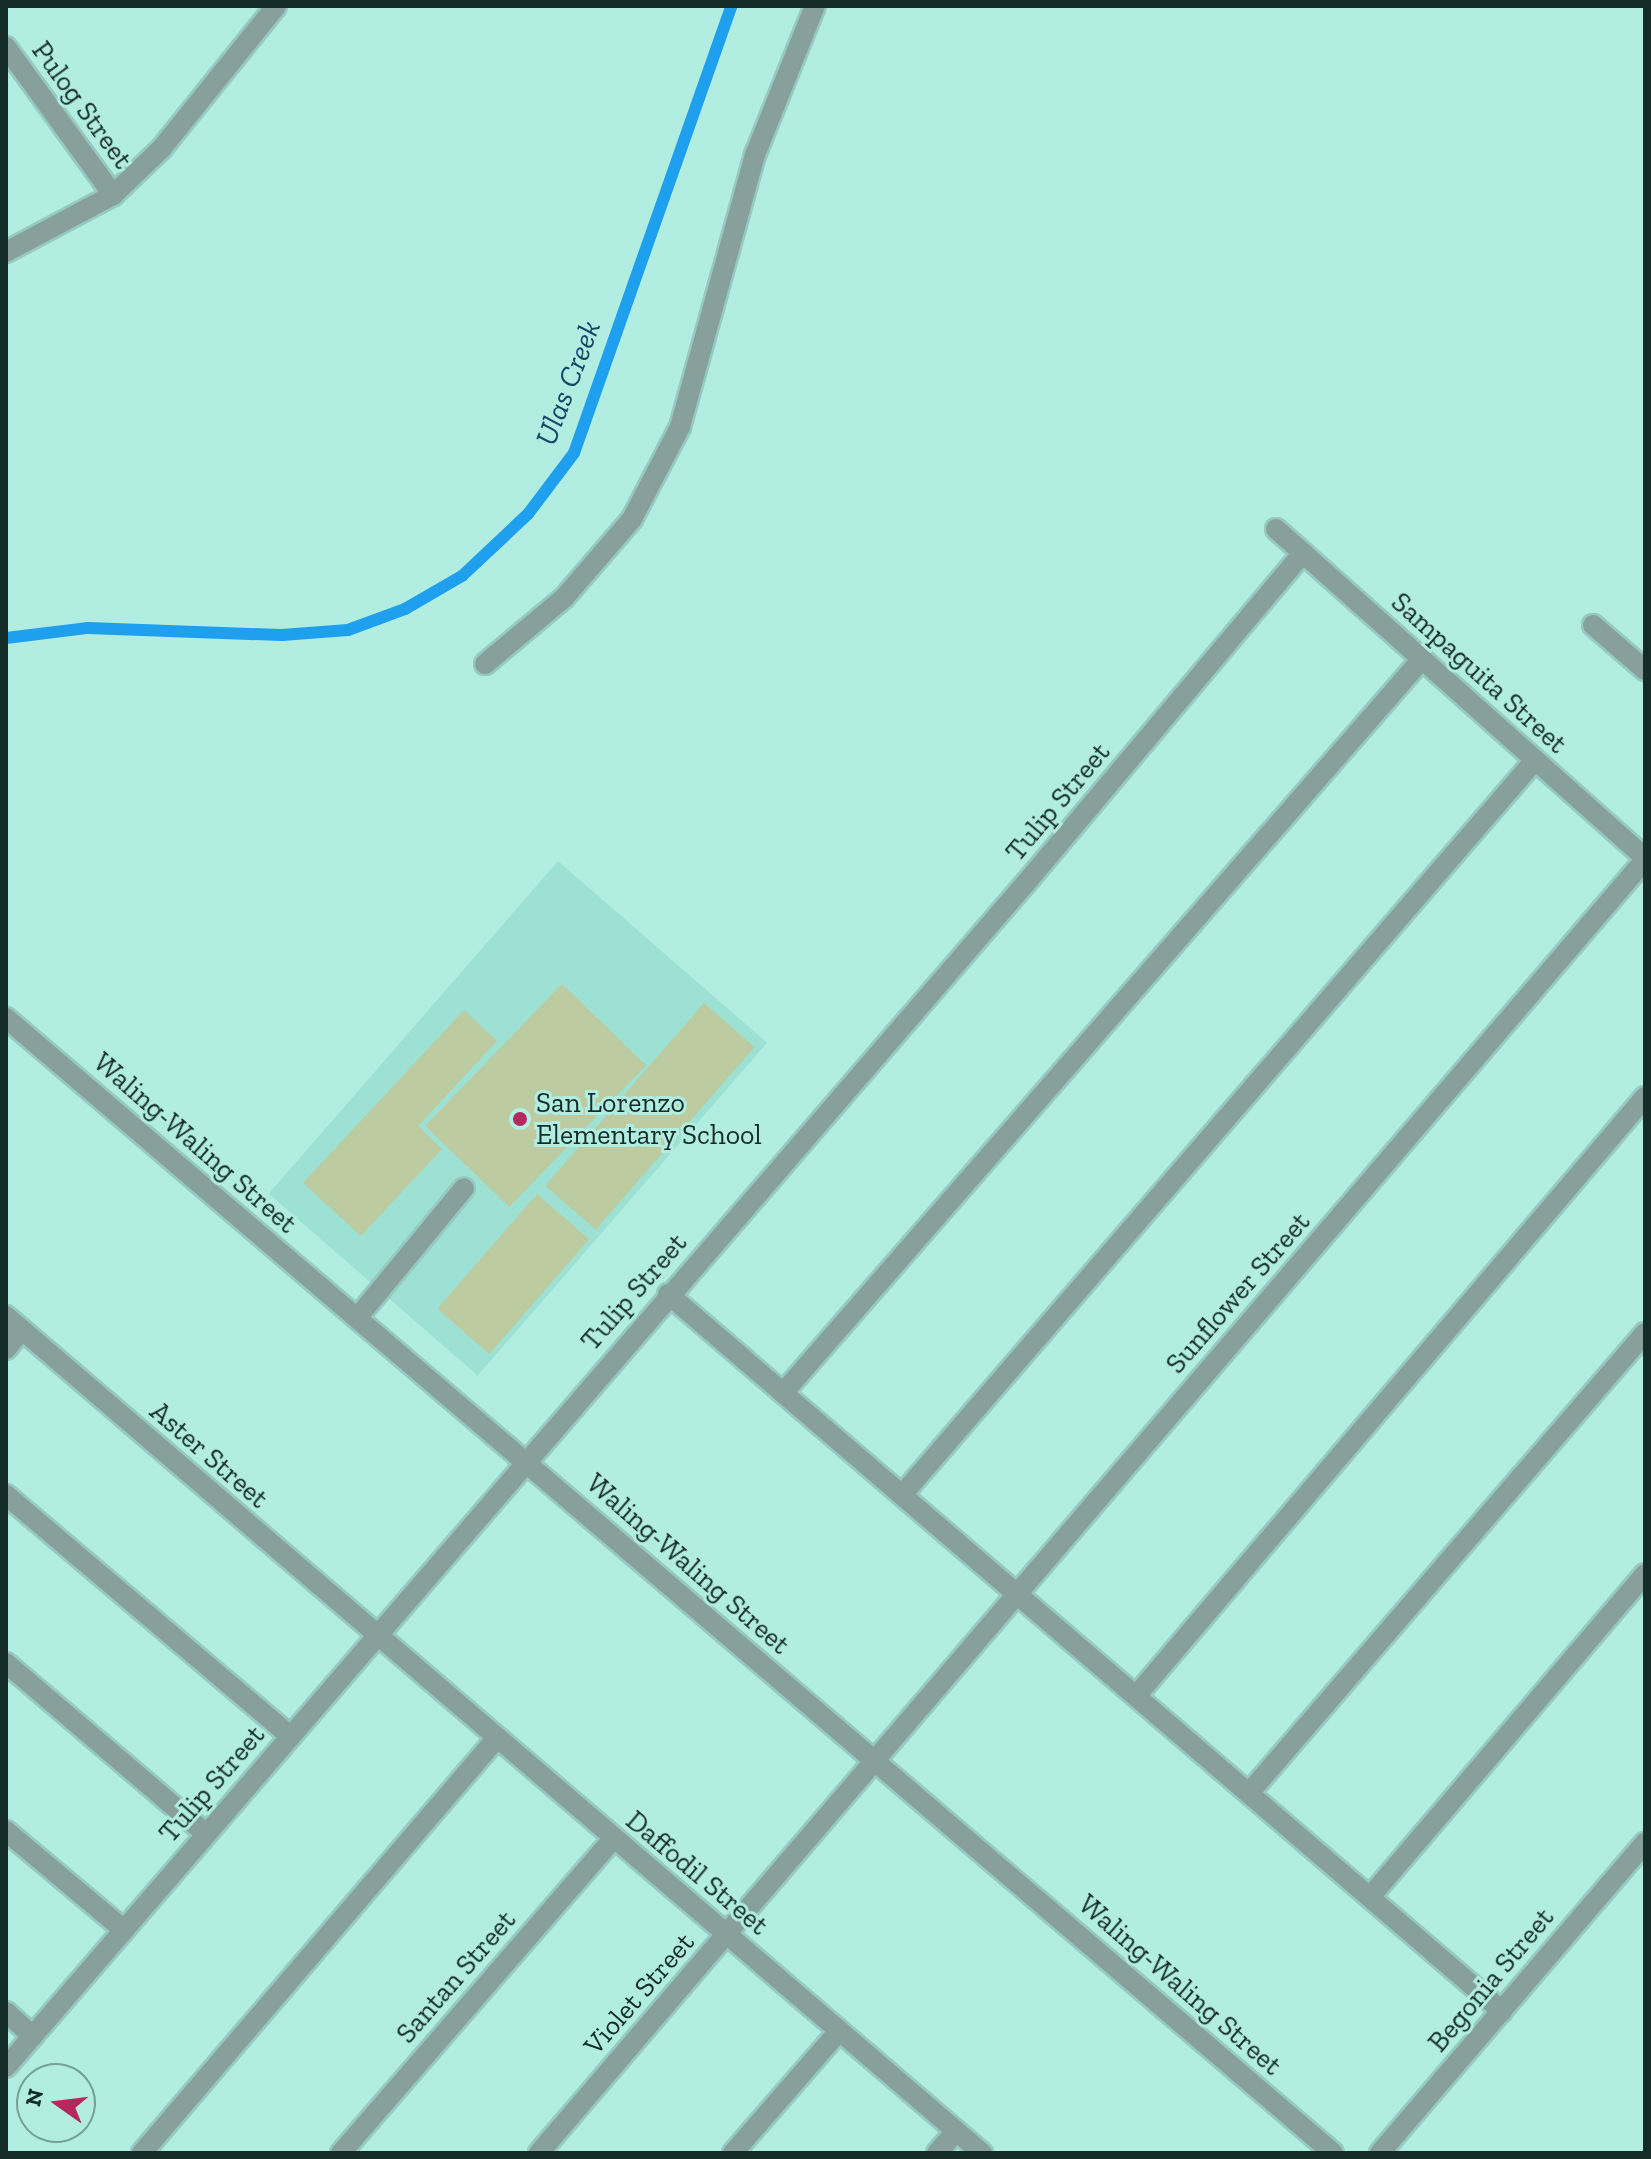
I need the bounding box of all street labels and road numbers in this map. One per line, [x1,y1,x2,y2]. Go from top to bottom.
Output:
street label: Pulog Street [25,35,139,175]
street label: Sampaguita Street [1384,585,1574,761]
street label: Tulip Street [999,736,1117,868]
street label: Waling-Waling Street [86,1046,304,1240]
street label: Sunflower Street [1159,1205,1317,1381]
street label: Tulip Street [574,1227,694,1357]
street label: Aster Street [143,1394,275,1516]
street label: Waling-Waling Street [579,1467,797,1661]
street label: Tulip Street [152,1719,272,1849]
street label: Daffodil Street [619,1804,775,1942]
street label: Waling-Waling Street [1071,1888,1289,2082]
street label: Begonia Street [1421,1901,1561,2059]
street label: Santan Street [389,1904,523,2050]
street label: Violet Street [577,1926,701,2062]

